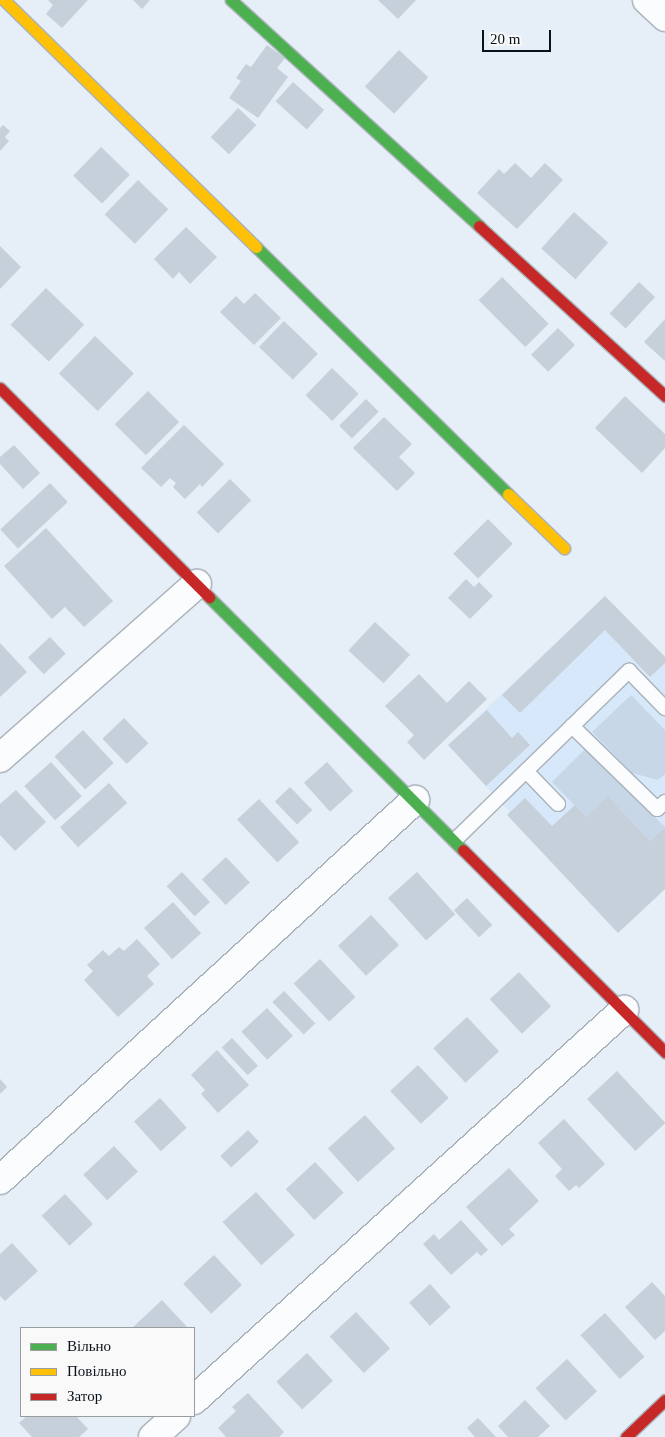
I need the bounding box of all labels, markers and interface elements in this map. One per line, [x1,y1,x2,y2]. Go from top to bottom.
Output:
scale bar [485,20,554,52]
text: 20 m [490,31,520,47]
legend [20,1327,195,1417]
text: Вільно [67,1338,111,1354]
text: Повільно [67,1363,126,1379]
text: Затор [67,1388,102,1404]

